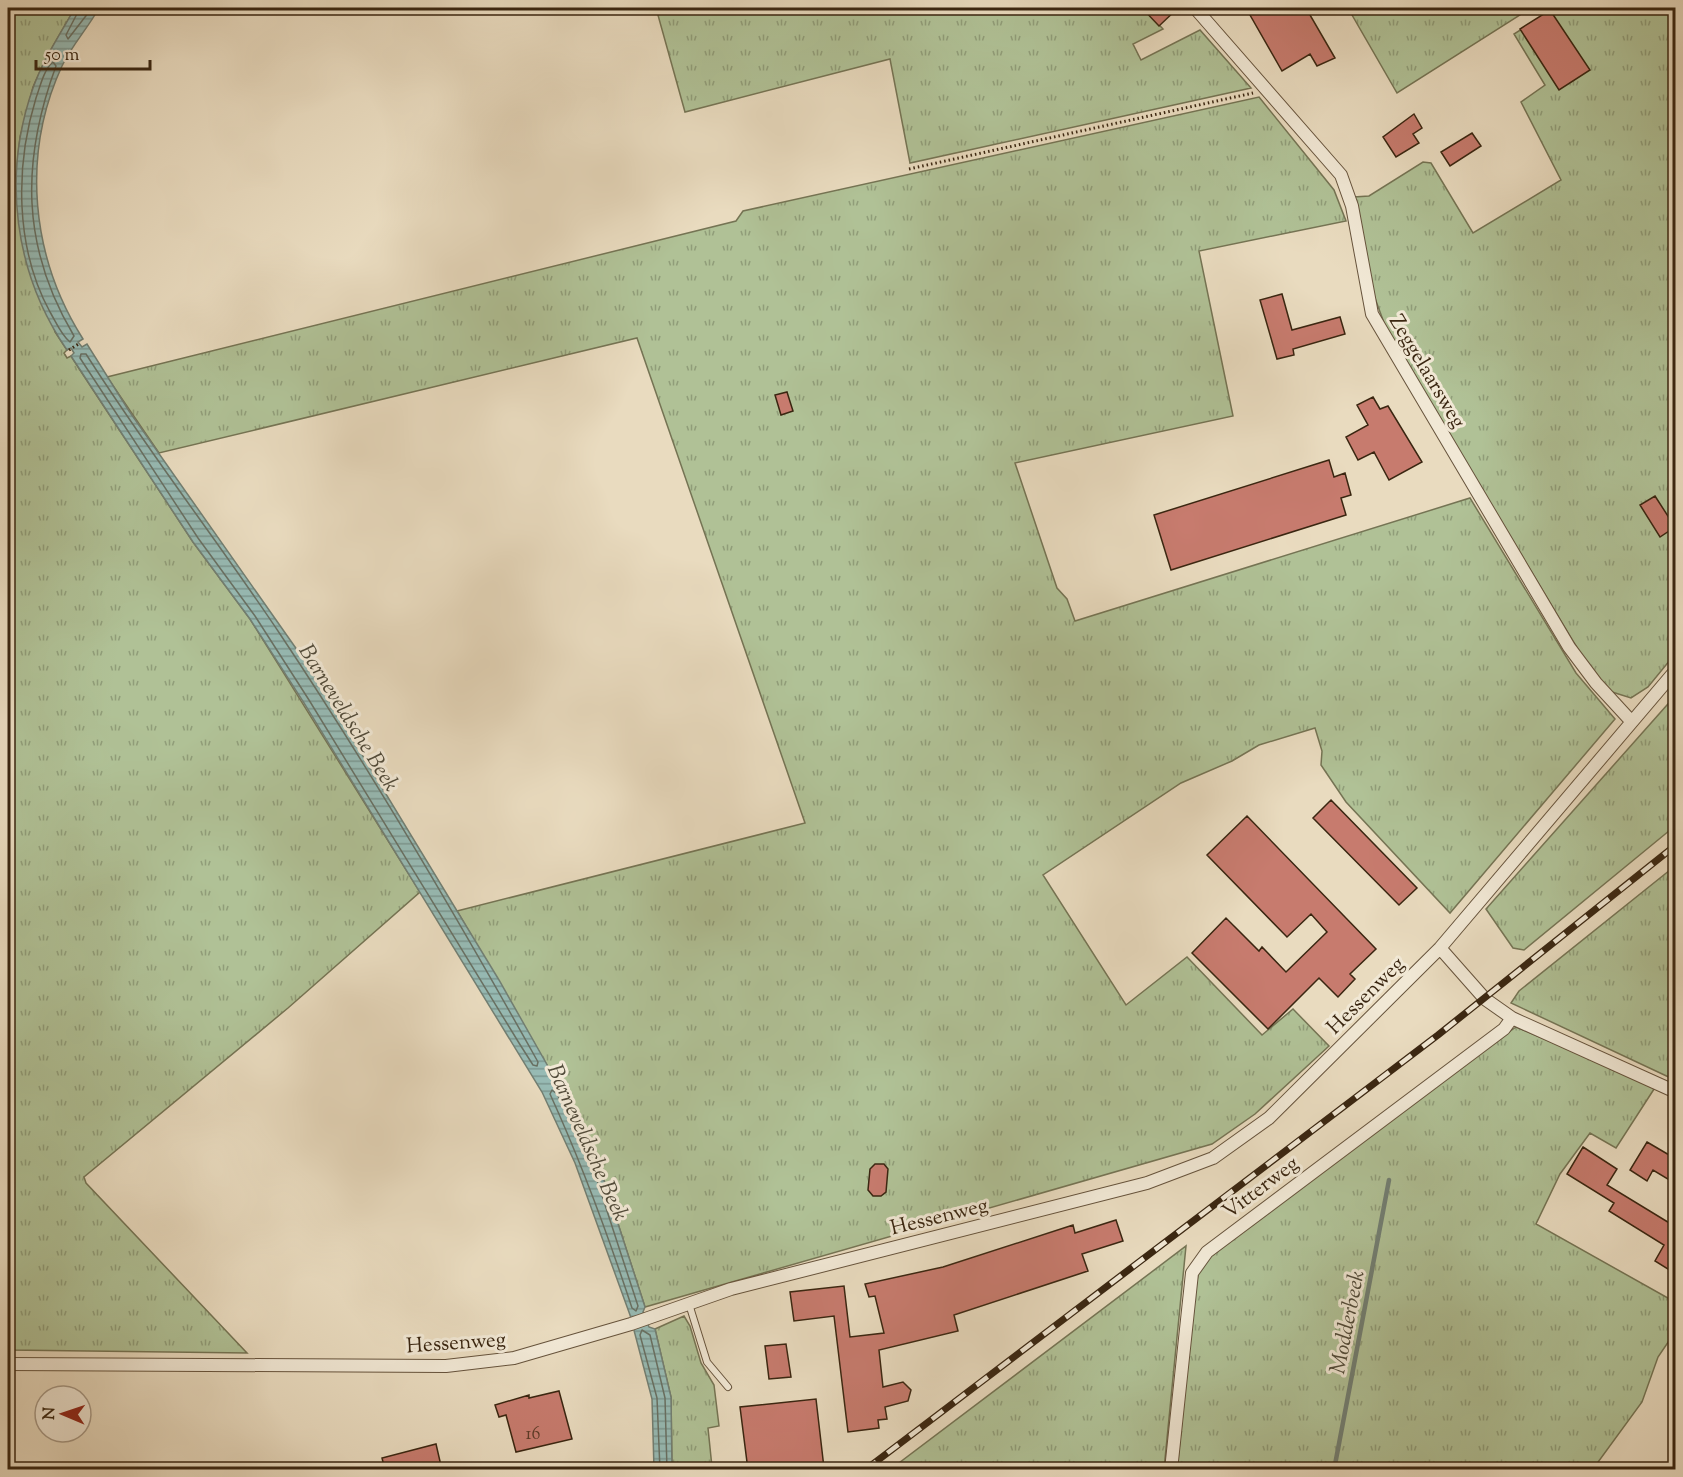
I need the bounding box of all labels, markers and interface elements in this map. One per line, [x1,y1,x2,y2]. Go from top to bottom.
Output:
scale bar [36,33,150,71]
text: 50 m [44,43,80,69]
street label: Zeggelaarsweg [1381,310,1472,435]
water label: Barneveldsche Beek [289,639,406,799]
street label: Hessenweg [1321,951,1412,1042]
water label: Barneveldsche Beek [537,1060,635,1227]
street label: Vitterweg [1217,1150,1306,1227]
street label: Hessenweg [888,1191,991,1245]
water label: Modderbeek [1323,1268,1375,1377]
street label: Hessenweg [405,1326,507,1362]
north arrow [33,1384,93,1444]
text: N [39,1407,62,1420]
house number: 16 [525,1422,541,1448]

